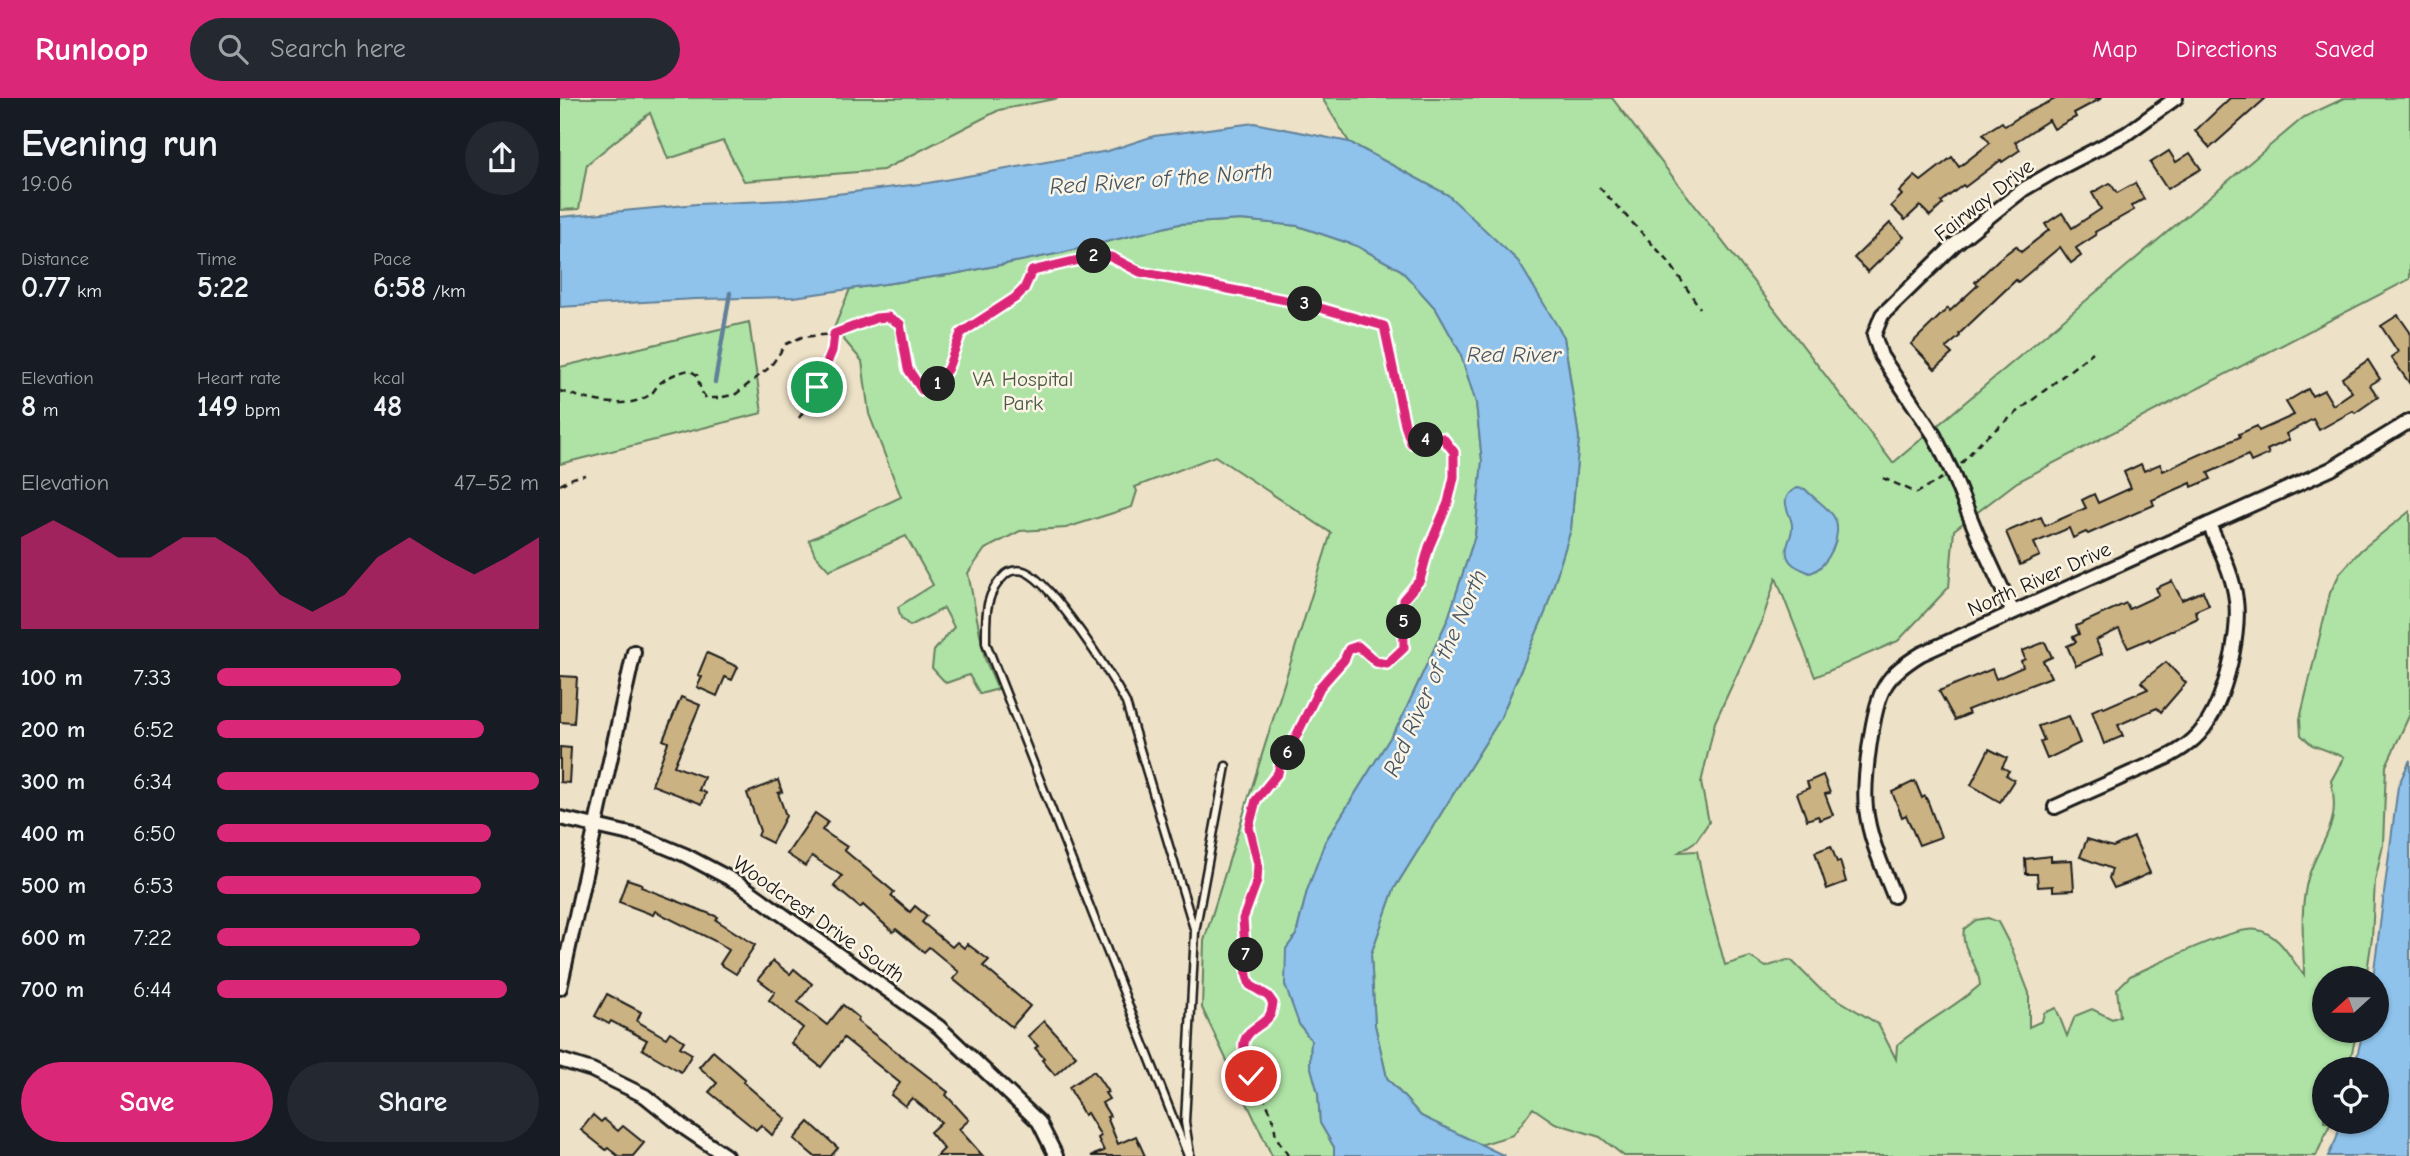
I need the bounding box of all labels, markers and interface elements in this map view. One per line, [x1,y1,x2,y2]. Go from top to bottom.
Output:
search box [190,18,680,81]
text: Runloop [35,30,148,68]
icon: search [214,30,252,68]
text: Search here [270,34,406,64]
text: Map [2092,35,2138,63]
text: Directions [2176,35,2277,63]
text: Saved [2315,35,2375,63]
button: share [465,121,539,195]
text: Evening run [21,122,218,166]
street label: Fairway Drive [1930,154,2038,246]
water label: Red River of the North [1049,158,1273,200]
text: 19:06 [21,170,73,197]
pin: 2 [1076,238,1112,274]
text: 2 [1089,244,1098,266]
text: Distance [21,248,89,270]
text: Time [197,248,236,270]
text: Pace [373,248,411,270]
text: 0.77 [21,270,71,305]
text: 5:22 [197,270,249,305]
text: 6:58 [373,270,426,305]
text: km [71,280,102,302]
text: /km [426,280,466,302]
pin: 3 [1288,286,1322,322]
text: 3 [1300,292,1309,314]
water label: Red River [1467,341,1562,368]
pin [787,357,847,417]
pin: 1 [920,366,956,402]
text: Elevation [21,367,94,389]
text: Heart rate [197,367,281,389]
text: kcal [373,367,405,389]
park label: VA Hospital Park [973,367,1073,415]
icon: arrive [798,368,836,406]
text: 1 [934,372,941,394]
text: 8 [21,389,36,424]
text: 149 [197,389,238,424]
text: 48 [373,389,402,424]
text: m [36,399,58,421]
text: bpm [238,399,281,421]
pin: 4 [1408,422,1444,458]
text: 4 [1421,428,1430,450]
text: Elevation [21,469,109,496]
text: 47–52 m [454,469,539,496]
street label: North River Drive [1964,537,2114,621]
water label: Red River of the North [1377,565,1493,781]
pin: 5 [1386,604,1422,640]
text: 5 [1398,610,1409,632]
text: 100 m [21,664,83,691]
text: 7:33 [133,664,171,691]
text: 200 m [21,716,85,743]
text: 6:52 [133,716,174,743]
pin: 6 [1270,736,1306,770]
text: 6 [1283,741,1292,763]
text: 300 m [21,768,85,795]
text: 6:34 [133,768,172,795]
text: 400 m [21,820,85,847]
text: 6:50 [133,820,176,847]
street label: Woodcrest Drive South [729,851,909,987]
text: 500 m [21,872,86,899]
text: 6:53 [133,872,174,899]
text: 600 m [21,924,86,951]
text: 7:22 [133,924,172,951]
pin: 7 [1228,938,1264,972]
text: 7 [1241,943,1250,965]
north arrow [2312,966,2389,1043]
map controls [2312,966,2389,1134]
text: 700 m [21,976,84,1003]
text: 6:44 [133,976,172,1003]
pin [1221,1046,1281,1106]
icon: check [1232,1057,1270,1095]
button: locate [2312,1057,2389,1134]
button: Save [21,1062,273,1142]
button: Share [287,1062,539,1142]

